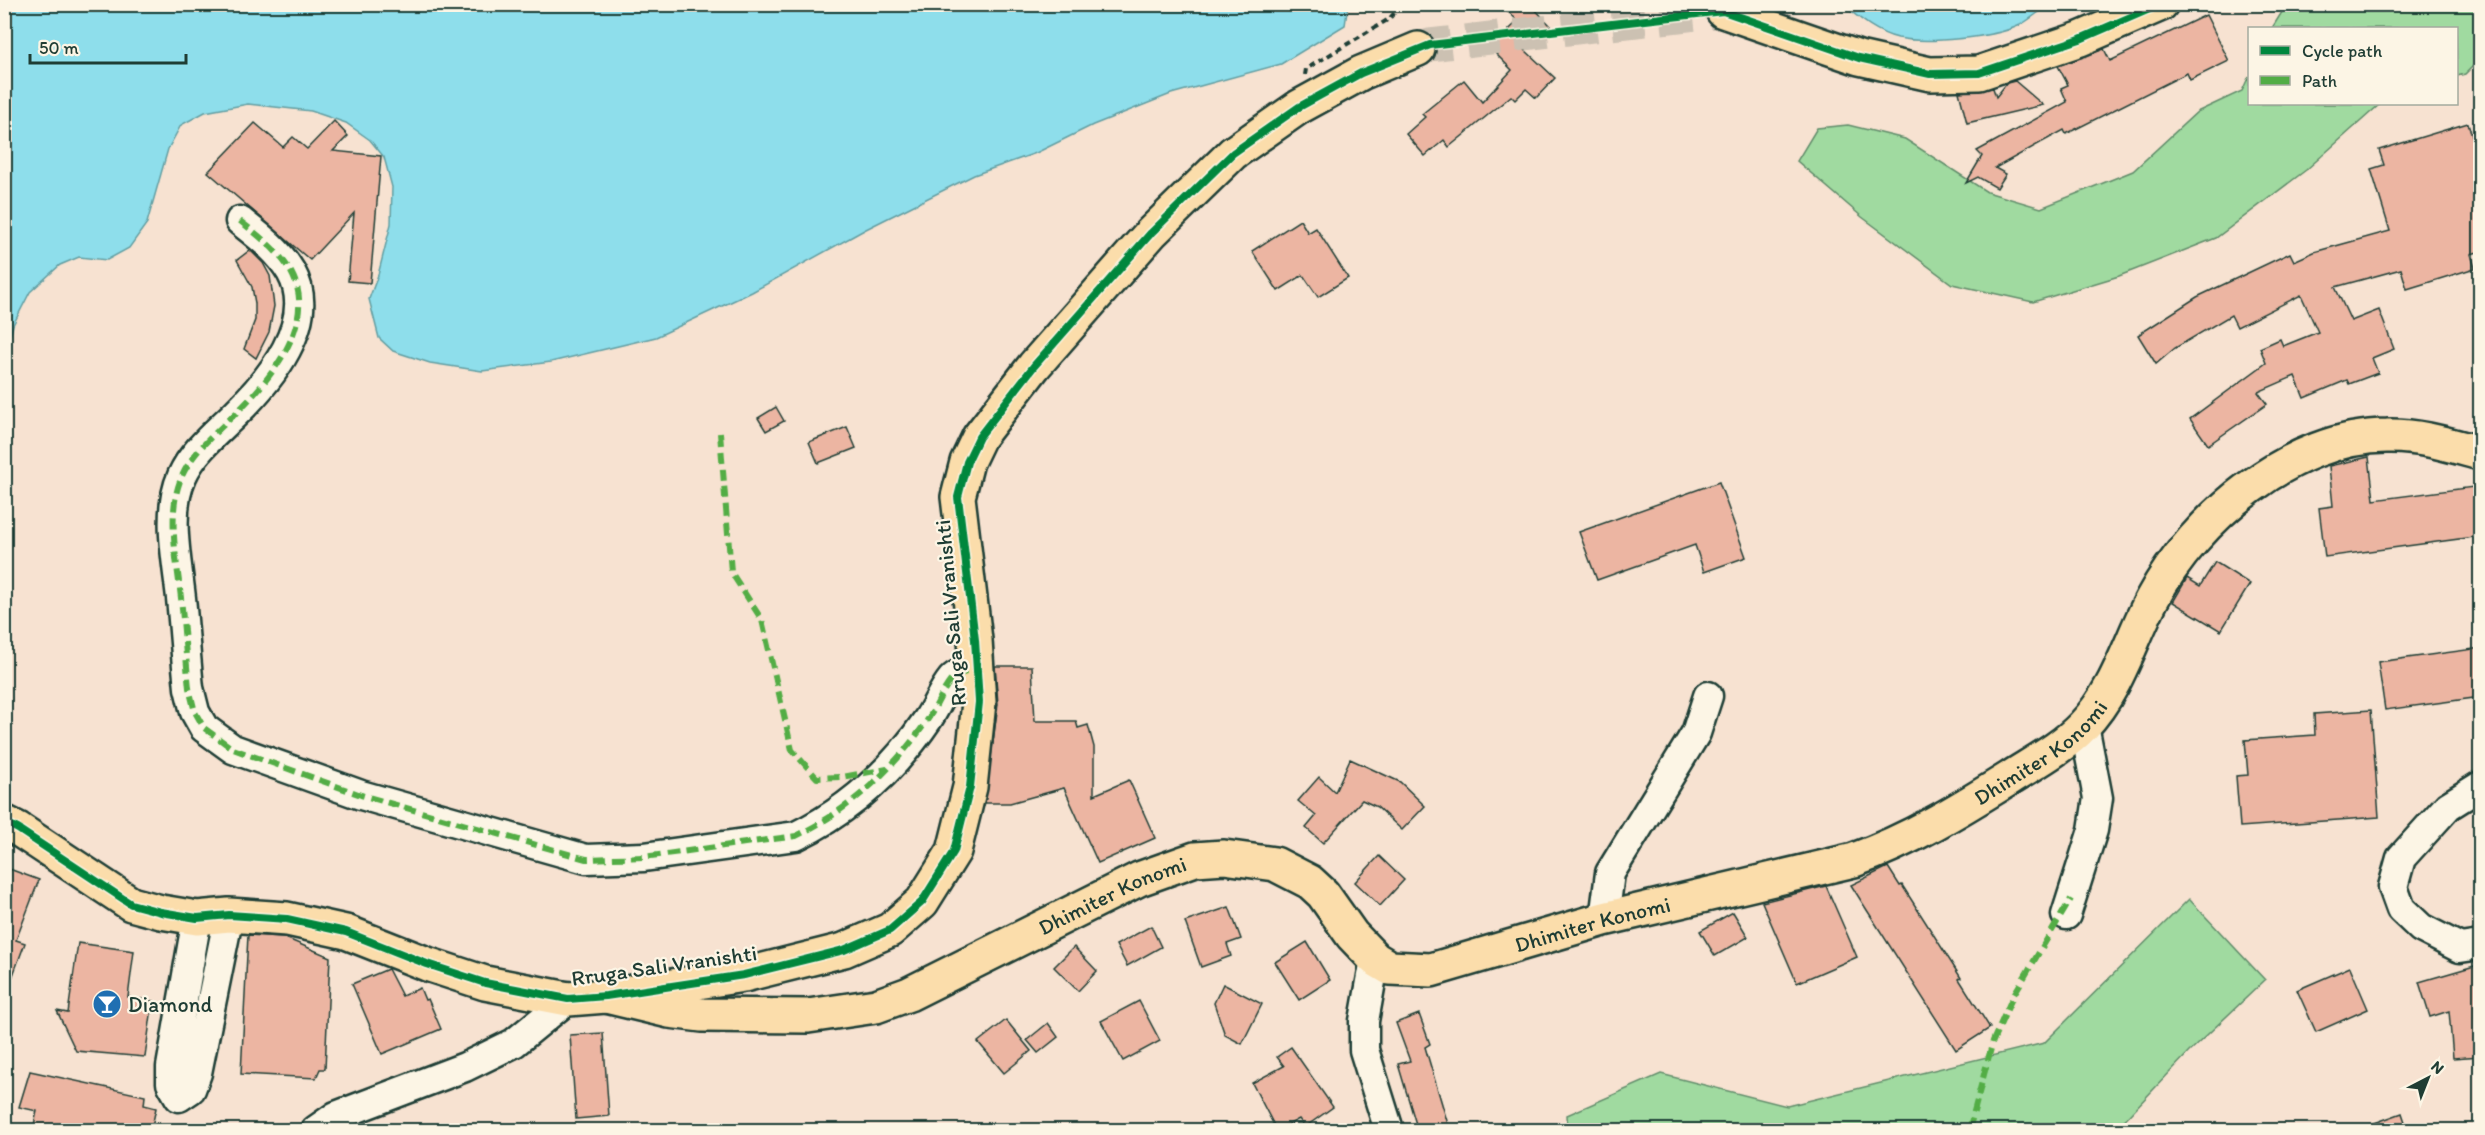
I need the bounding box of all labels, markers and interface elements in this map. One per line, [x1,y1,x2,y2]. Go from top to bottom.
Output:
scale bar [30,27,186,65]
legend [2248,27,2458,105]
text: 50 m [39,37,79,59]
text: Cycle path [2302,40,2383,62]
text: Path [2302,70,2337,92]
street label: Rruga Sali Vranishti [929,519,972,707]
street label: Dhimiter Konomi [1969,695,2113,811]
street label: Dhimiter Konomi [1034,850,1190,941]
street label: Dhimiter Konomi [1512,891,1673,959]
street label: Rruga Sali Vranishti [570,939,759,992]
bar icon: Diamond [91,988,123,1020]
place label: Diamond [128,991,212,1018]
north arrow [2398,1048,2458,1108]
text: N [2427,1057,2448,1078]

